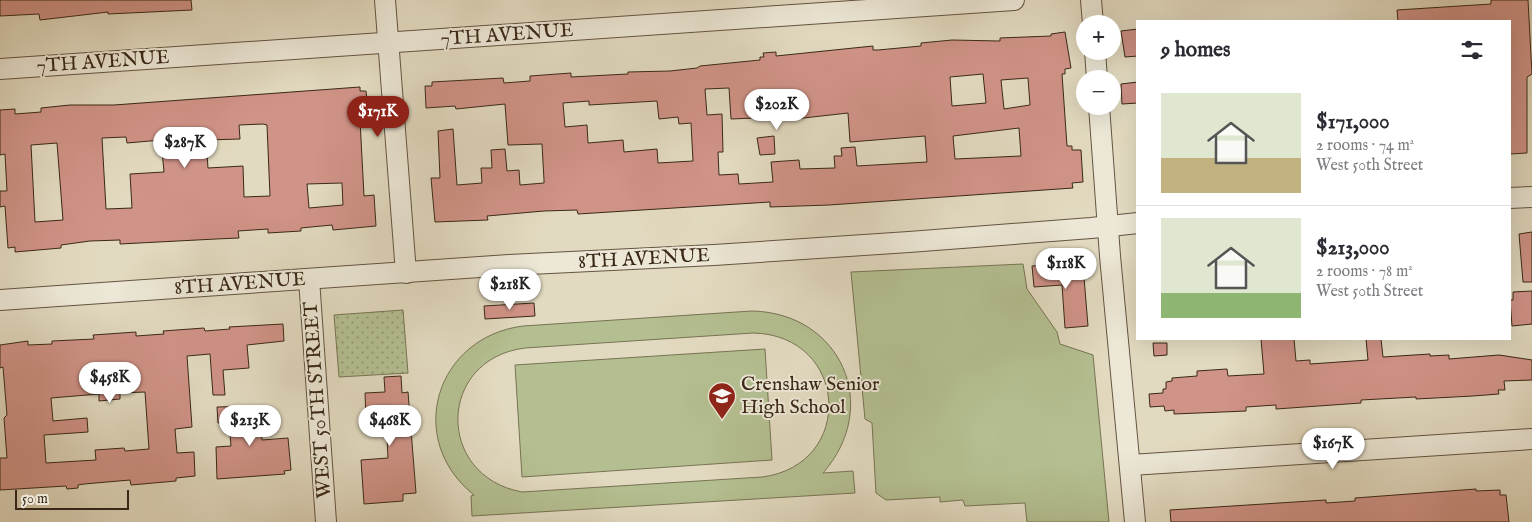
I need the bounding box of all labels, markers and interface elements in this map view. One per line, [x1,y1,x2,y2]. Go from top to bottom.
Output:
map controls [1076,15,1121,115]
button: + [1076,15,1121,60]
street label: 7TH AVENUE [440,18,574,52]
icon: filters [1458,36,1486,64]
text: 9 homes [1161,37,1230,64]
street label: 7TH AVENUE [36,45,170,79]
button: − [1076,70,1121,115]
pin: $202K [742,88,812,131]
text: $202K [755,95,799,115]
pin: $171K [343,96,413,138]
text: $171K [358,102,398,122]
text: $171,000 [1316,109,1390,136]
icon: home [1201,113,1261,173]
pin: $287K [150,126,220,169]
text: $287K [164,133,206,153]
text: 2 rooms · 74 m² [1316,136,1414,156]
text: West 50th Street [1316,156,1423,176]
text: $213,000 [1316,235,1390,262]
icon: home [1201,238,1261,298]
street label: 8TH AVENUE [578,243,711,275]
pin: $118K [1031,248,1101,290]
text: $118K [1047,254,1085,274]
text: 2 rooms · 78 m² [1316,262,1413,282]
street label: 8TH AVENUE [173,267,307,301]
pin: $218K [475,268,545,311]
text: $218K [490,275,530,295]
text: West 50th Street [1316,282,1423,302]
street label: WEST 50TH STREET [299,300,337,499]
pin: $458K [75,362,145,404]
text: $458K [90,368,130,388]
place label: Crenshaw Senior High School [741,372,880,420]
school or university icon: Crenshaw Senior High School [707,381,737,420]
pin: $213K [215,404,285,447]
pin: $468K [355,404,425,447]
text: $213K [230,411,270,431]
text: $468K [369,411,411,431]
pin: $167K [1298,428,1368,470]
text: $167K [1313,434,1353,454]
scale bar [15,487,129,510]
text: 50 m [22,490,48,508]

